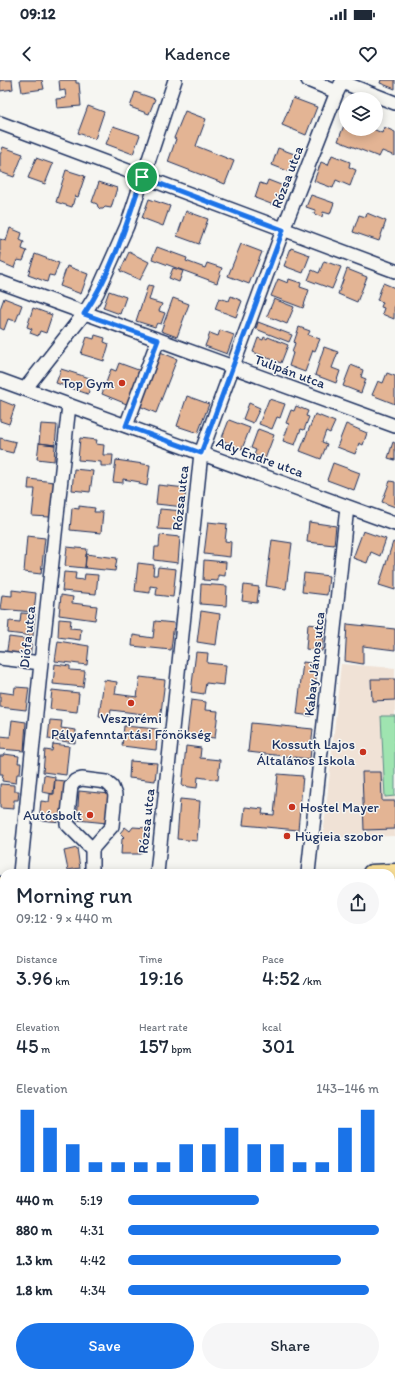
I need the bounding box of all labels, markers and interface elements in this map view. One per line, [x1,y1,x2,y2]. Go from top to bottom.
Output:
text: 09:12 [20,5,56,23]
icon: back [16,43,38,65]
text: Kadence [164,43,231,65]
icon: heart [357,43,379,65]
map controls [339,92,383,136]
button: layers [339,92,383,136]
street label: Rózsa utca [268,143,307,211]
pin [125,160,159,194]
icon: arrive [131,166,153,188]
street label: Tulipán utca [252,351,328,392]
place label: Top Gym [62,375,114,392]
marker: Top Gym [117,378,127,388]
street label: Ady Endre utca [214,434,307,481]
street label: Rózsa utca [169,464,192,531]
street label: Diófa utca [16,605,39,669]
street label: Kabay János utca [301,611,328,717]
marker: Veszprémi Pályafenntartási Főnökség [126,698,136,708]
place label: Veszprémi Pályafenntartási Főnökség [51,710,212,743]
place label: Kossuth Lajos Általános Iskola [257,736,356,769]
marker: Kossuth Lajos Általános Iskola [358,747,368,757]
street label: Rózsa utca [135,787,158,854]
place label: Hostel Mayer [300,799,380,816]
marker: Hostel Mayer [287,802,297,812]
place label: Autósbolt [23,807,82,824]
marker: Autósbolt [85,810,95,820]
place label: Hügieia szobor [295,828,384,845]
marker: Hügieia szobor [282,831,292,841]
text: Morning run [16,882,132,909]
button: share [337,882,379,924]
text: 09:12 · 9 × 440 m [16,911,112,926]
text: Distance [16,953,57,966]
text: Time [139,953,162,966]
text: Pace [262,953,284,966]
text: 3.96 [16,966,53,990]
text: 19:16 [139,966,184,990]
text: 4:52 [262,966,300,990]
text: km [53,975,70,988]
text: /km [300,975,322,988]
text: Elevation [16,1021,60,1034]
text: Heart rate [139,1021,188,1034]
text: kcal [262,1021,282,1034]
text: 45 [16,1034,39,1058]
text: 157 [139,1034,169,1058]
text: 301 [262,1034,295,1058]
text: m [39,1043,50,1056]
text: bpm [169,1043,192,1056]
text: Elevation [16,1081,68,1096]
text: 143–146 m [316,1081,379,1096]
text: 440 m [16,1193,54,1208]
text: 5:19 [80,1193,103,1208]
text: 880 m [16,1223,52,1238]
text: 4:31 [80,1223,104,1238]
text: 1.3 km [16,1253,52,1268]
text: 4:42 [80,1253,106,1268]
text: 1.8 km [16,1283,52,1298]
text: 4:34 [80,1283,106,1298]
button: Save [16,1323,194,1369]
button: Share [202,1323,379,1369]

